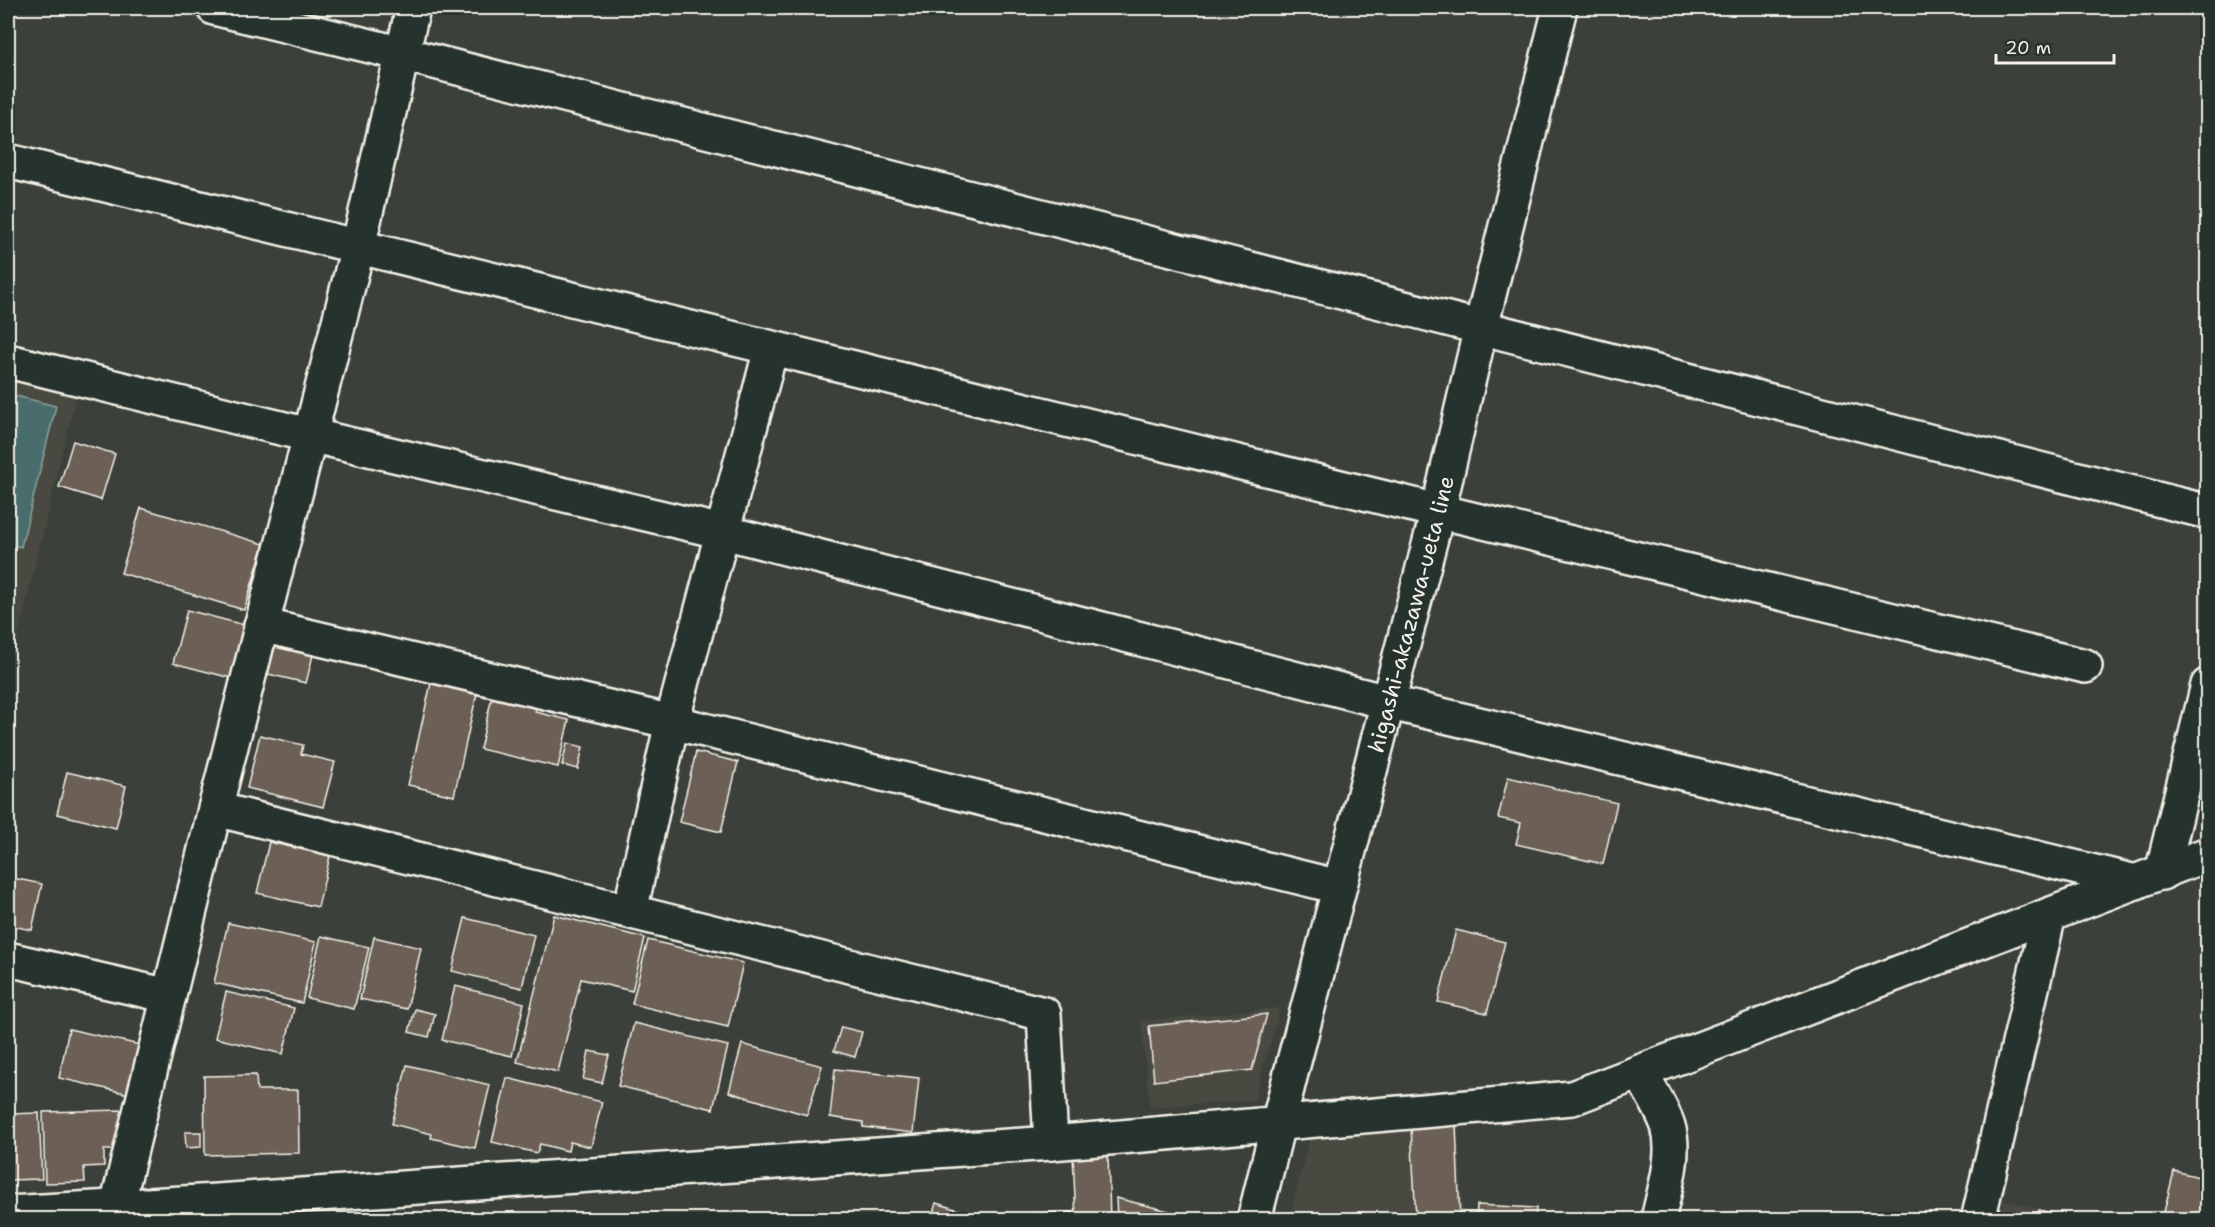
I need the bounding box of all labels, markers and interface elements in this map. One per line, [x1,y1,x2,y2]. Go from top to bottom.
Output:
scale bar [1996,27,2114,65]
text: 20 m [2005,36,2051,60]
street label: higashi-akazawa-ueta line [1361,473,1460,756]

